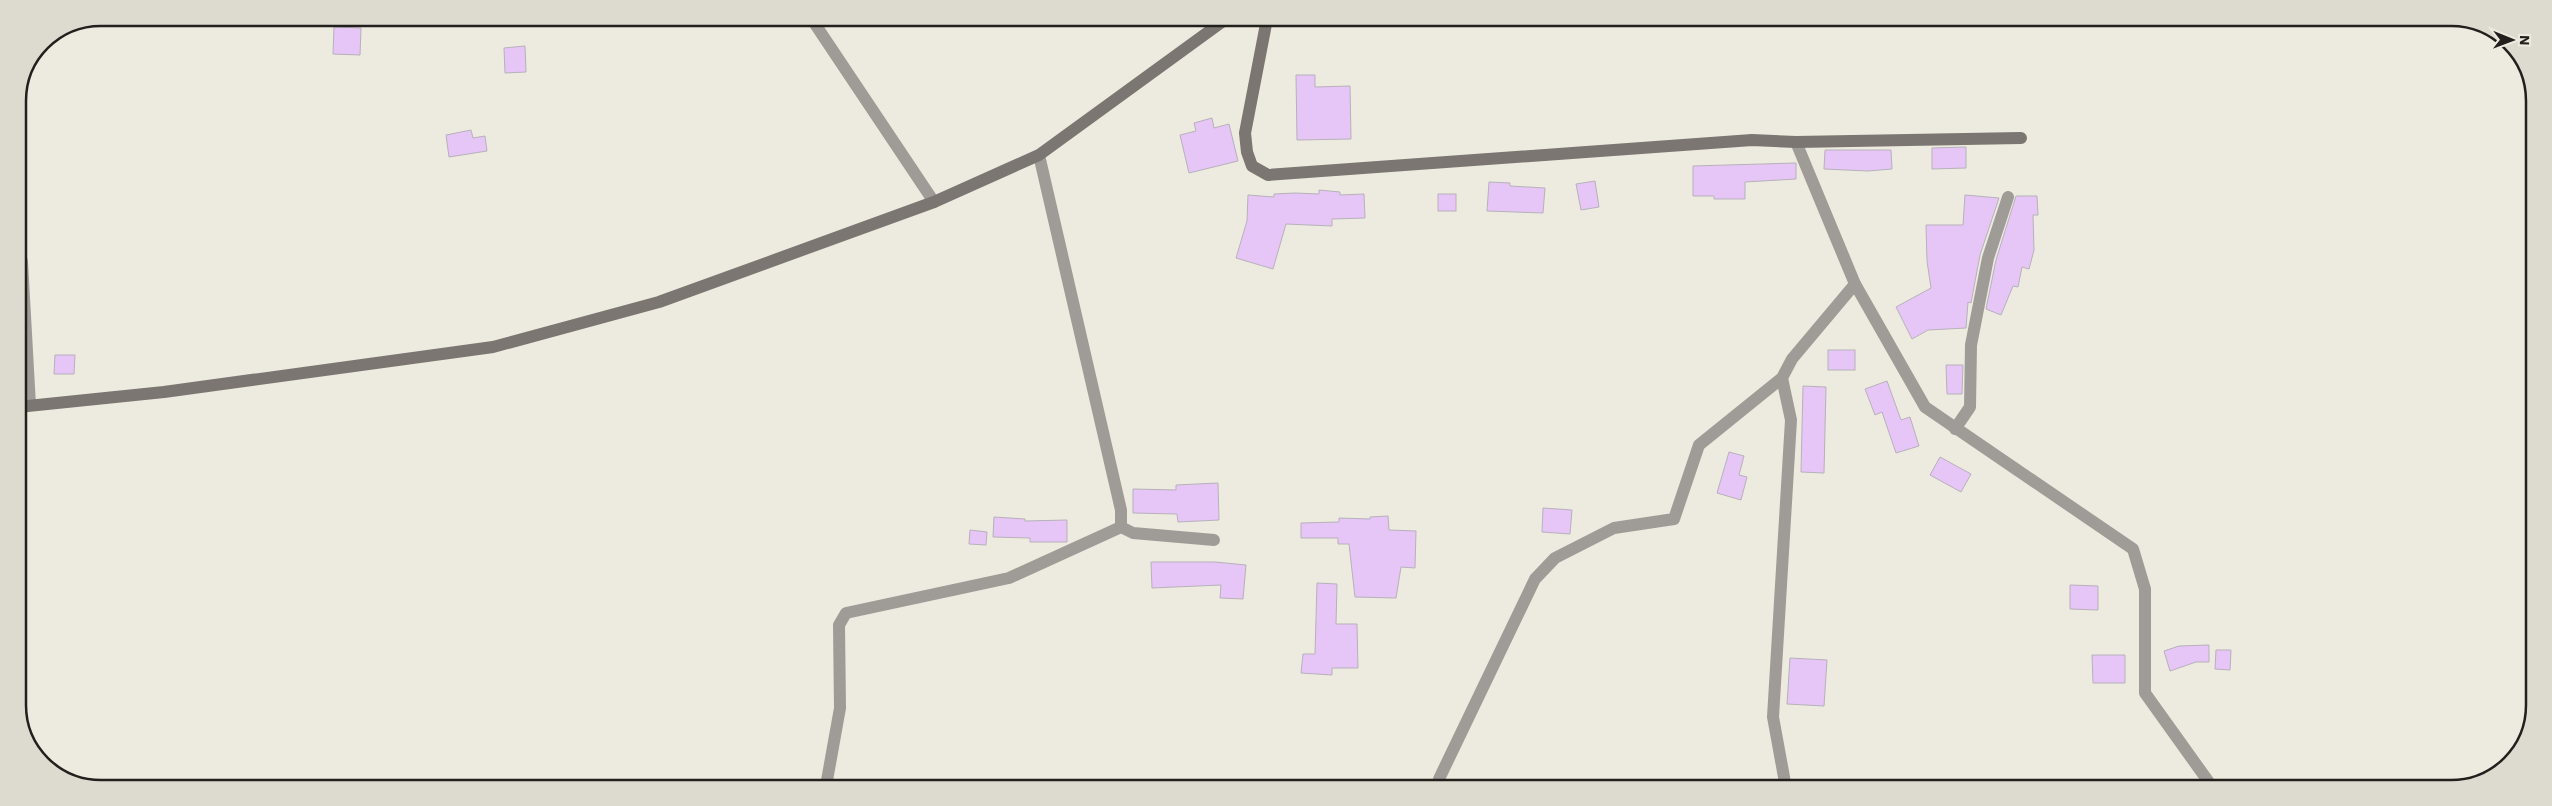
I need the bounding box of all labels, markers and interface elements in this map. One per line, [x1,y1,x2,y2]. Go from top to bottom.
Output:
north arrow [2487,15,2537,65]
text: N [2517,35,2533,46]

